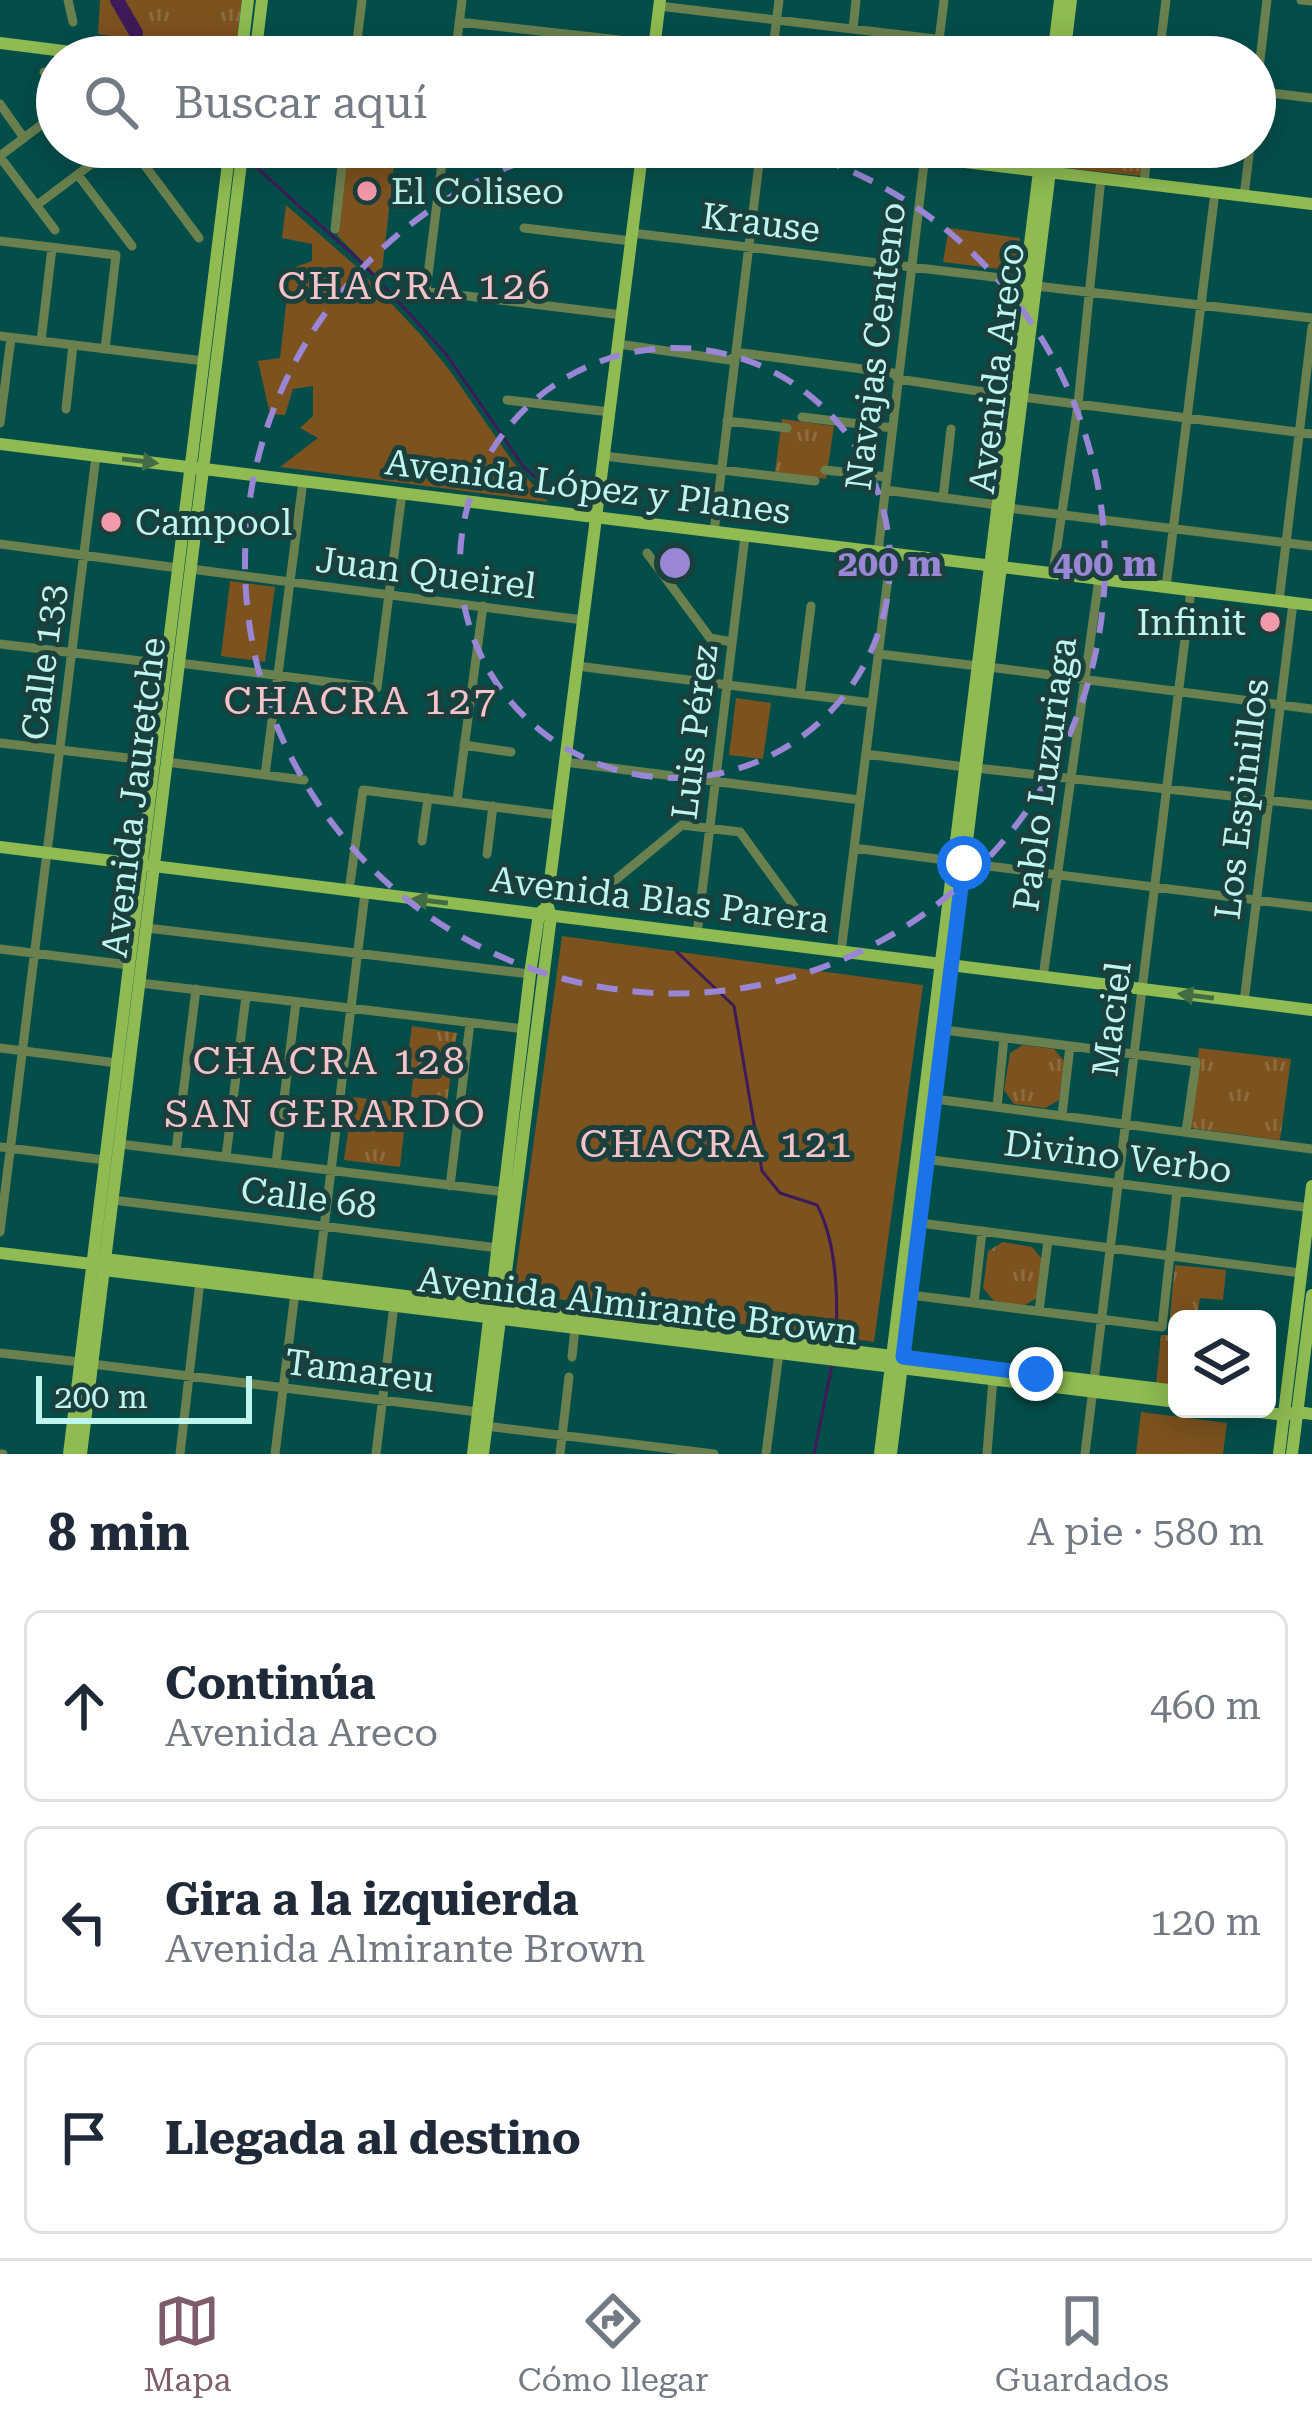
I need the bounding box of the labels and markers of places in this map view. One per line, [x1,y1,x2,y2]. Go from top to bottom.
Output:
place label: El Coliseo [391,171,564,213]
marker: El Coliseo [354,178,380,204]
place label: Campool [135,502,292,544]
marker: Campool [98,509,124,535]
centre of rings [654,542,696,584]
place label: Infinit [1137,602,1246,644]
marker: Infinit [1257,609,1283,635]

